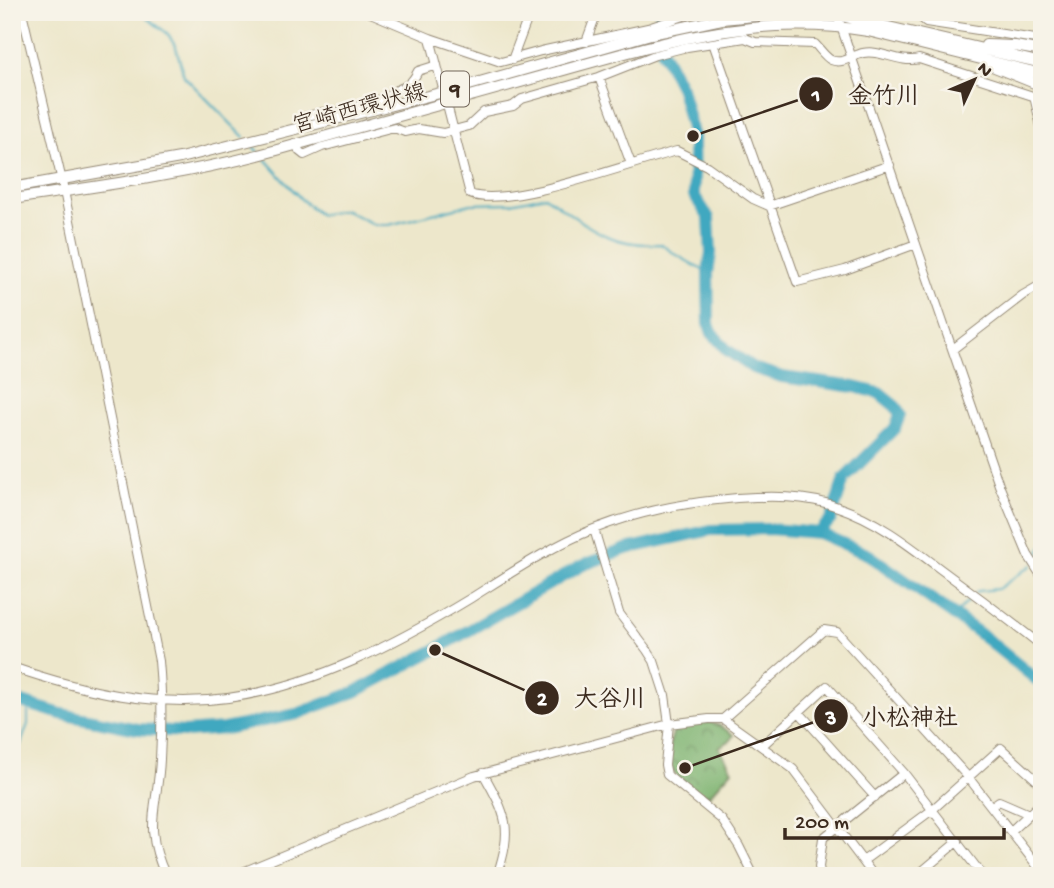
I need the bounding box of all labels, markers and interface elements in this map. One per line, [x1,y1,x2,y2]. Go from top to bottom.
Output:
north arrow [939,46,1009,116]
text: N [971,58,996,83]
road number: 9 [441,72,469,106]
callout: 金竹川 [799,72,934,117]
street label: 宮崎西環状線 [290,79,430,141]
text: 金竹川 [848,83,920,113]
text: 1 [811,85,820,110]
callout: 大谷川 [525,675,660,720]
text: 大谷川 [574,687,646,716]
text: 2 [537,689,548,714]
callout: 小松神社 [813,694,972,739]
text: 小松神社 [862,705,958,735]
text: 3 [825,708,837,733]
scale bar [785,797,1003,841]
text: 200 m [795,812,849,837]

